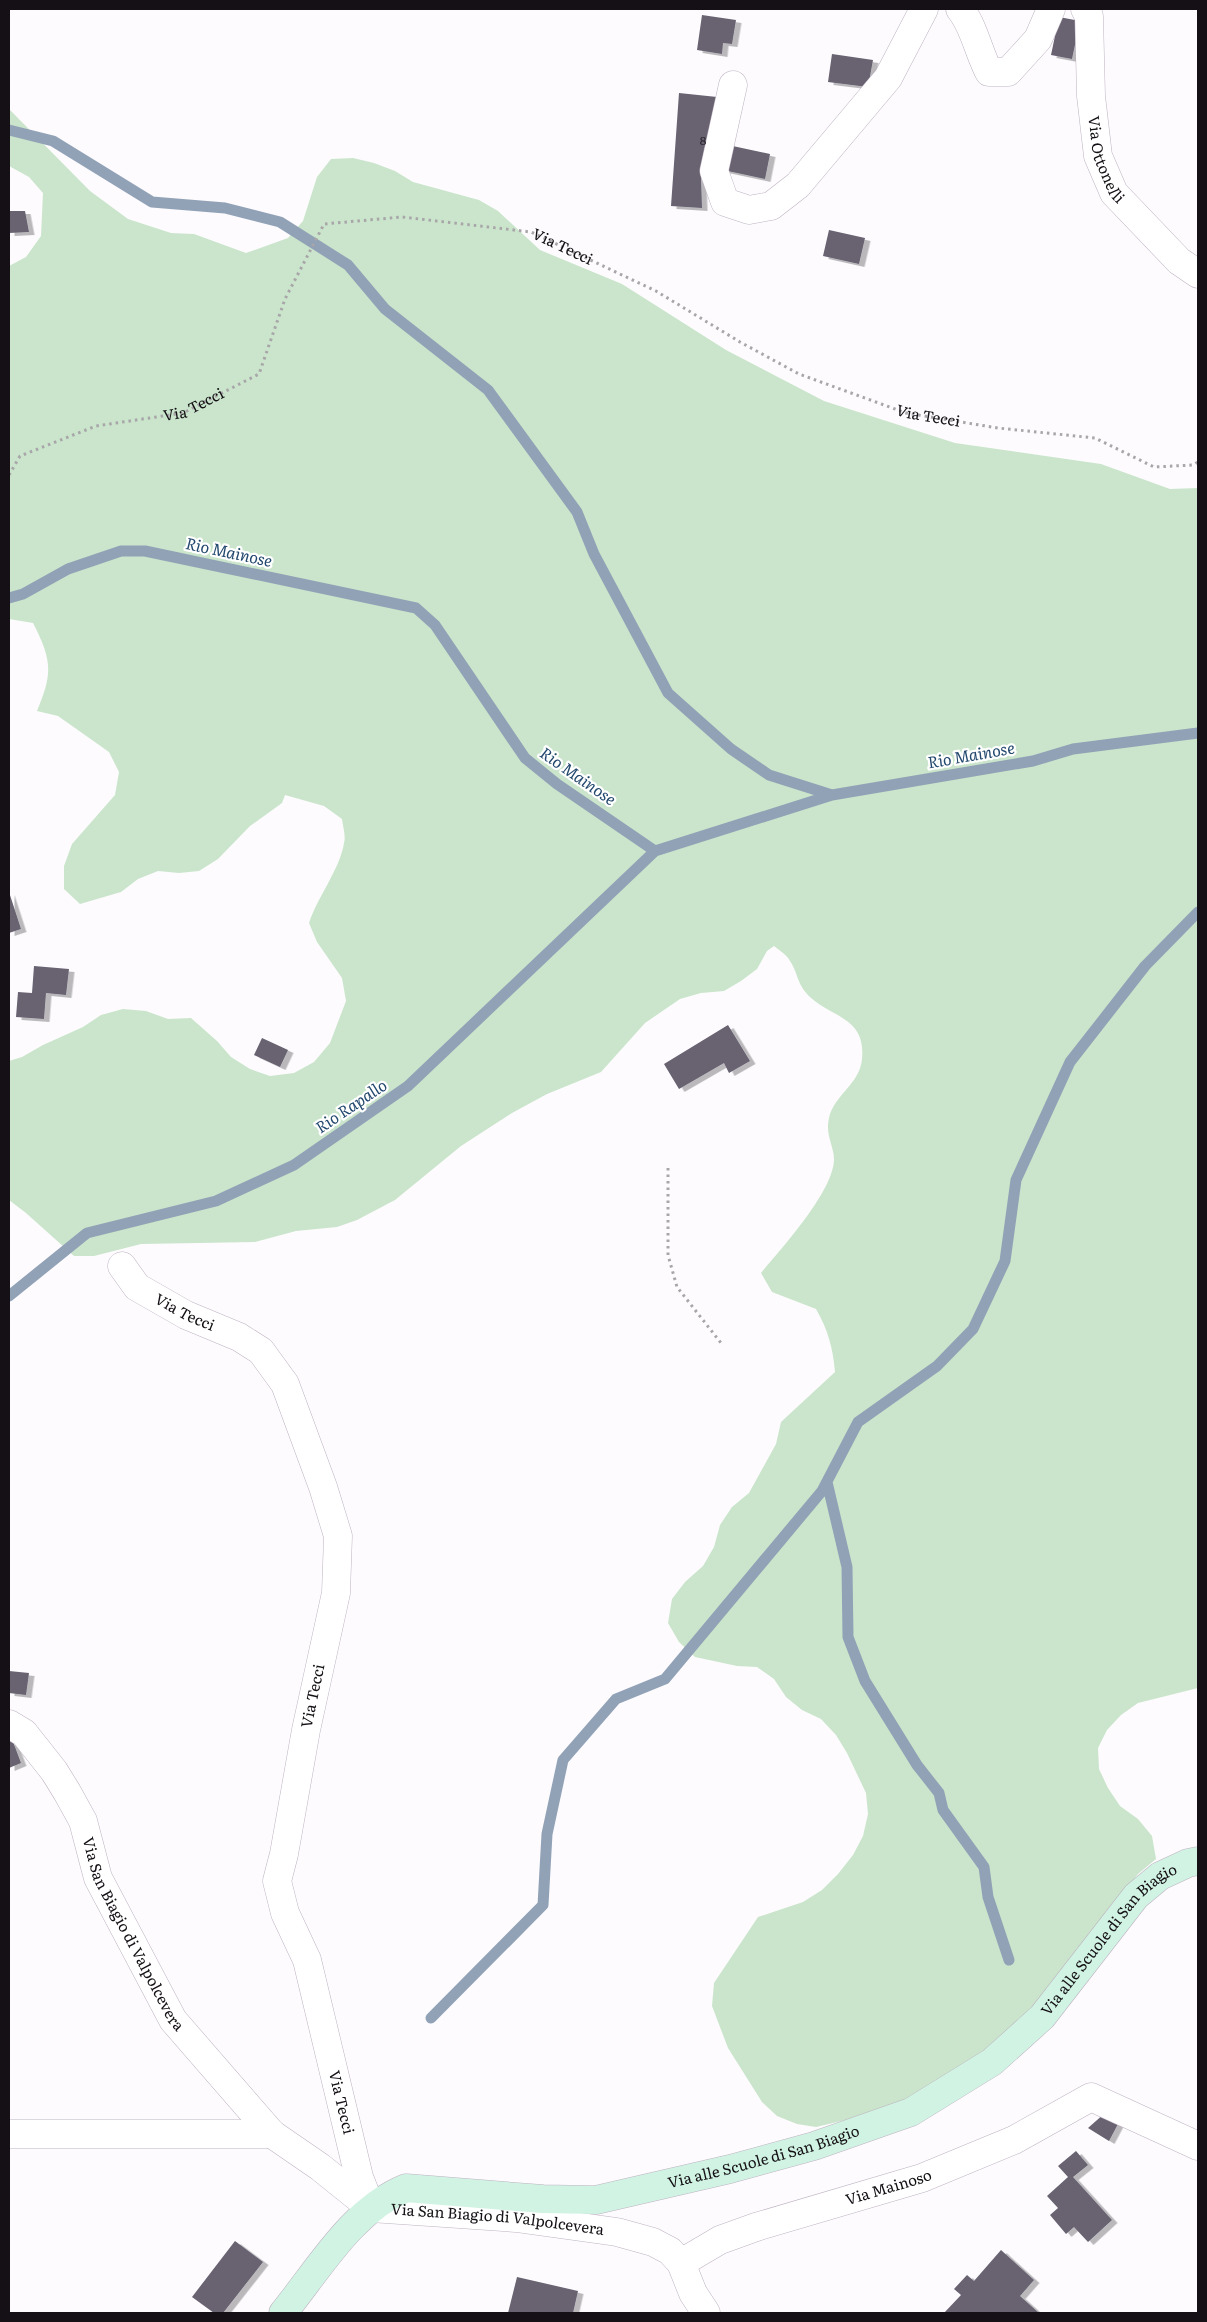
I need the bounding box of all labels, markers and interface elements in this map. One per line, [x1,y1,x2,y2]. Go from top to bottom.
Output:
street label: Via Ottonelli [1083,114,1131,208]
house number: 8 [700,131,707,149]
street label: Via Tecci [529,221,597,270]
street label: Via Tecci [161,381,227,426]
street label: Via Tecci [893,397,962,432]
water label: Rio Mainose [184,530,275,572]
water label: Rio Mainose [925,735,1016,773]
water label: Rio Mainose [536,740,622,810]
water label: Rio Rapallo [310,1072,391,1138]
street label: Via Tecci [151,1287,219,1336]
street label: Via Tecci [294,1662,330,1730]
street label: Via San Biagio di Valpolcevera [78,1834,191,2036]
street label: Via alle Scuole di San Biagio [1034,1857,1181,2020]
street label: Via Tecci [324,2068,361,2136]
street label: Via alle Scuole di San Biagio [665,2118,862,2193]
street label: Via Mainoso [843,2162,935,2210]
street label: Via San Biagio di Valpolcevera [390,2196,607,2240]

